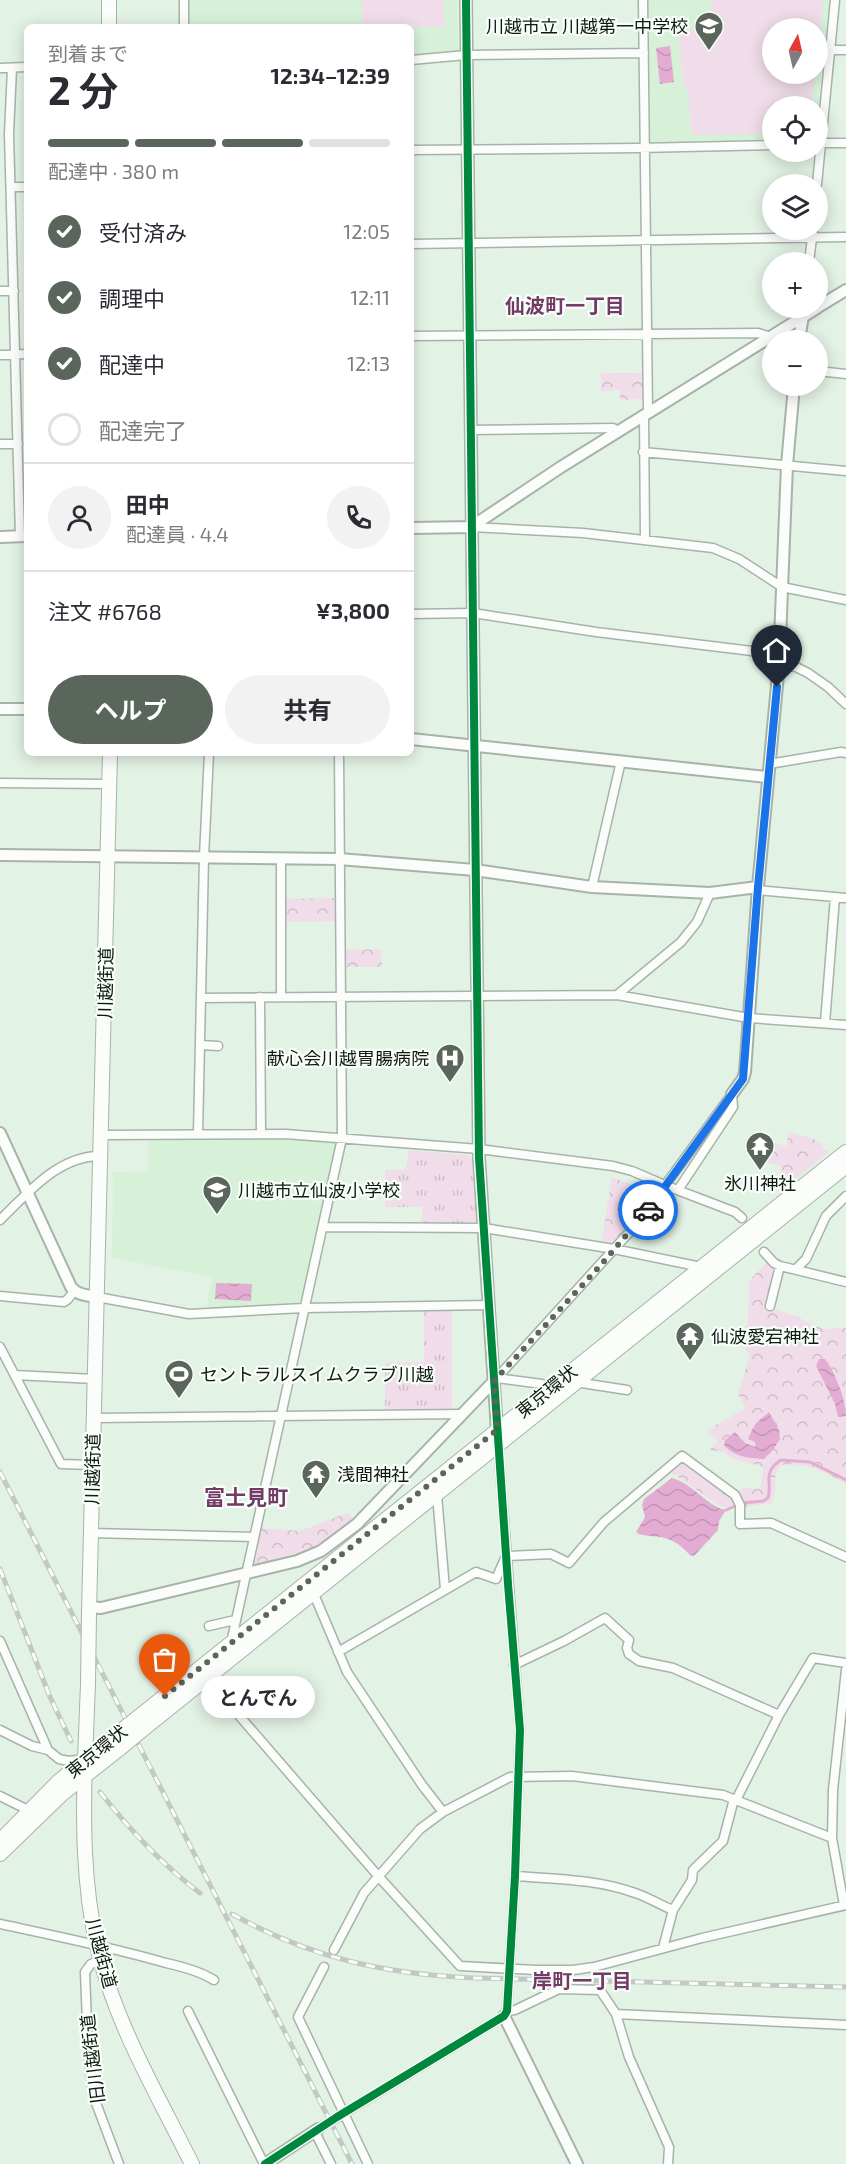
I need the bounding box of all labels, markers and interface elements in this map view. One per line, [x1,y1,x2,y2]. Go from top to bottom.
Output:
school or university icon: 川越市立 川越第一中学校 [693,10,725,52]
place label: 川越市立 川越第一中学校 [486,15,688,37]
north arrow [762,18,828,84]
map controls [762,18,828,396]
text: 到着まで [48,41,128,65]
text: 12:34–12:39 [271,62,390,88]
text: 2 分 [48,66,118,113]
button: locate [762,96,828,162]
text: 配達中 · 380 m [48,159,179,183]
button: layers [762,174,828,240]
icon: check [48,215,81,248]
text: 受付済み [99,219,187,245]
text: 12:05 [343,219,390,243]
button: + [762,252,828,318]
icon: check [48,281,81,314]
text: 調理中 [99,285,165,311]
text: 12:11 [350,285,390,309]
district label: 仙波町一丁目 [505,293,625,317]
button: − [762,330,828,396]
icon: check [48,347,81,380]
text: 配達中 [99,351,165,377]
text: 12:13 [347,351,390,375]
text: 配達完了 [99,417,187,443]
button: person [48,486,111,549]
button: phone [327,486,390,549]
text: 田中 [126,491,170,517]
text: 配達員 · 4.4 [126,522,229,546]
text: ¥3,800 [316,597,390,623]
text: 注文 #6768 [48,598,162,624]
pin [751,625,802,687]
icon: home [760,634,793,667]
button: ヘルプ [48,675,213,744]
button: 共有 [225,675,390,744]
street label: 川越街道 [93,947,117,1019]
hospital icon: 献心会川越胃腸病院 [434,1042,466,1084]
place label: 献心会川越胃腸病院 [267,1047,429,1069]
temple icon: 氷川神社 [744,1130,776,1172]
place label: 氷川神社 [724,1172,796,1194]
school or university icon: 川越市立仙波小学校 [201,1174,233,1216]
place label: 川越市立仙波小学校 [238,1179,400,1201]
courier [618,1180,678,1240]
icon: car [632,1194,665,1227]
temple icon: 仙波愛宕神社 [674,1320,706,1362]
place label: 仙波愛宕神社 [711,1325,819,1347]
sports icon: セントラルスイムクラブ川越 [163,1358,195,1400]
street label: 東京環状 [511,1360,581,1422]
place label: セントラルスイムクラブ川越 [200,1363,434,1385]
street label: 川越街道 [80,1433,104,1505]
temple icon: 浅間神社 [300,1458,332,1500]
place label: 浅間神社 [337,1463,409,1485]
district label: 富士見町 [204,1484,288,1509]
pin [139,1634,190,1696]
icon: bag [148,1643,181,1676]
callout: とんでん [201,1675,315,1717]
text: とんでん [219,1685,298,1709]
street label: 東京環状 [61,1720,131,1782]
street label: 川越街道 [82,1915,122,1991]
district label: 岸町一丁目 [532,1968,632,1992]
street label: 旧川越街道 [76,2013,108,2105]

